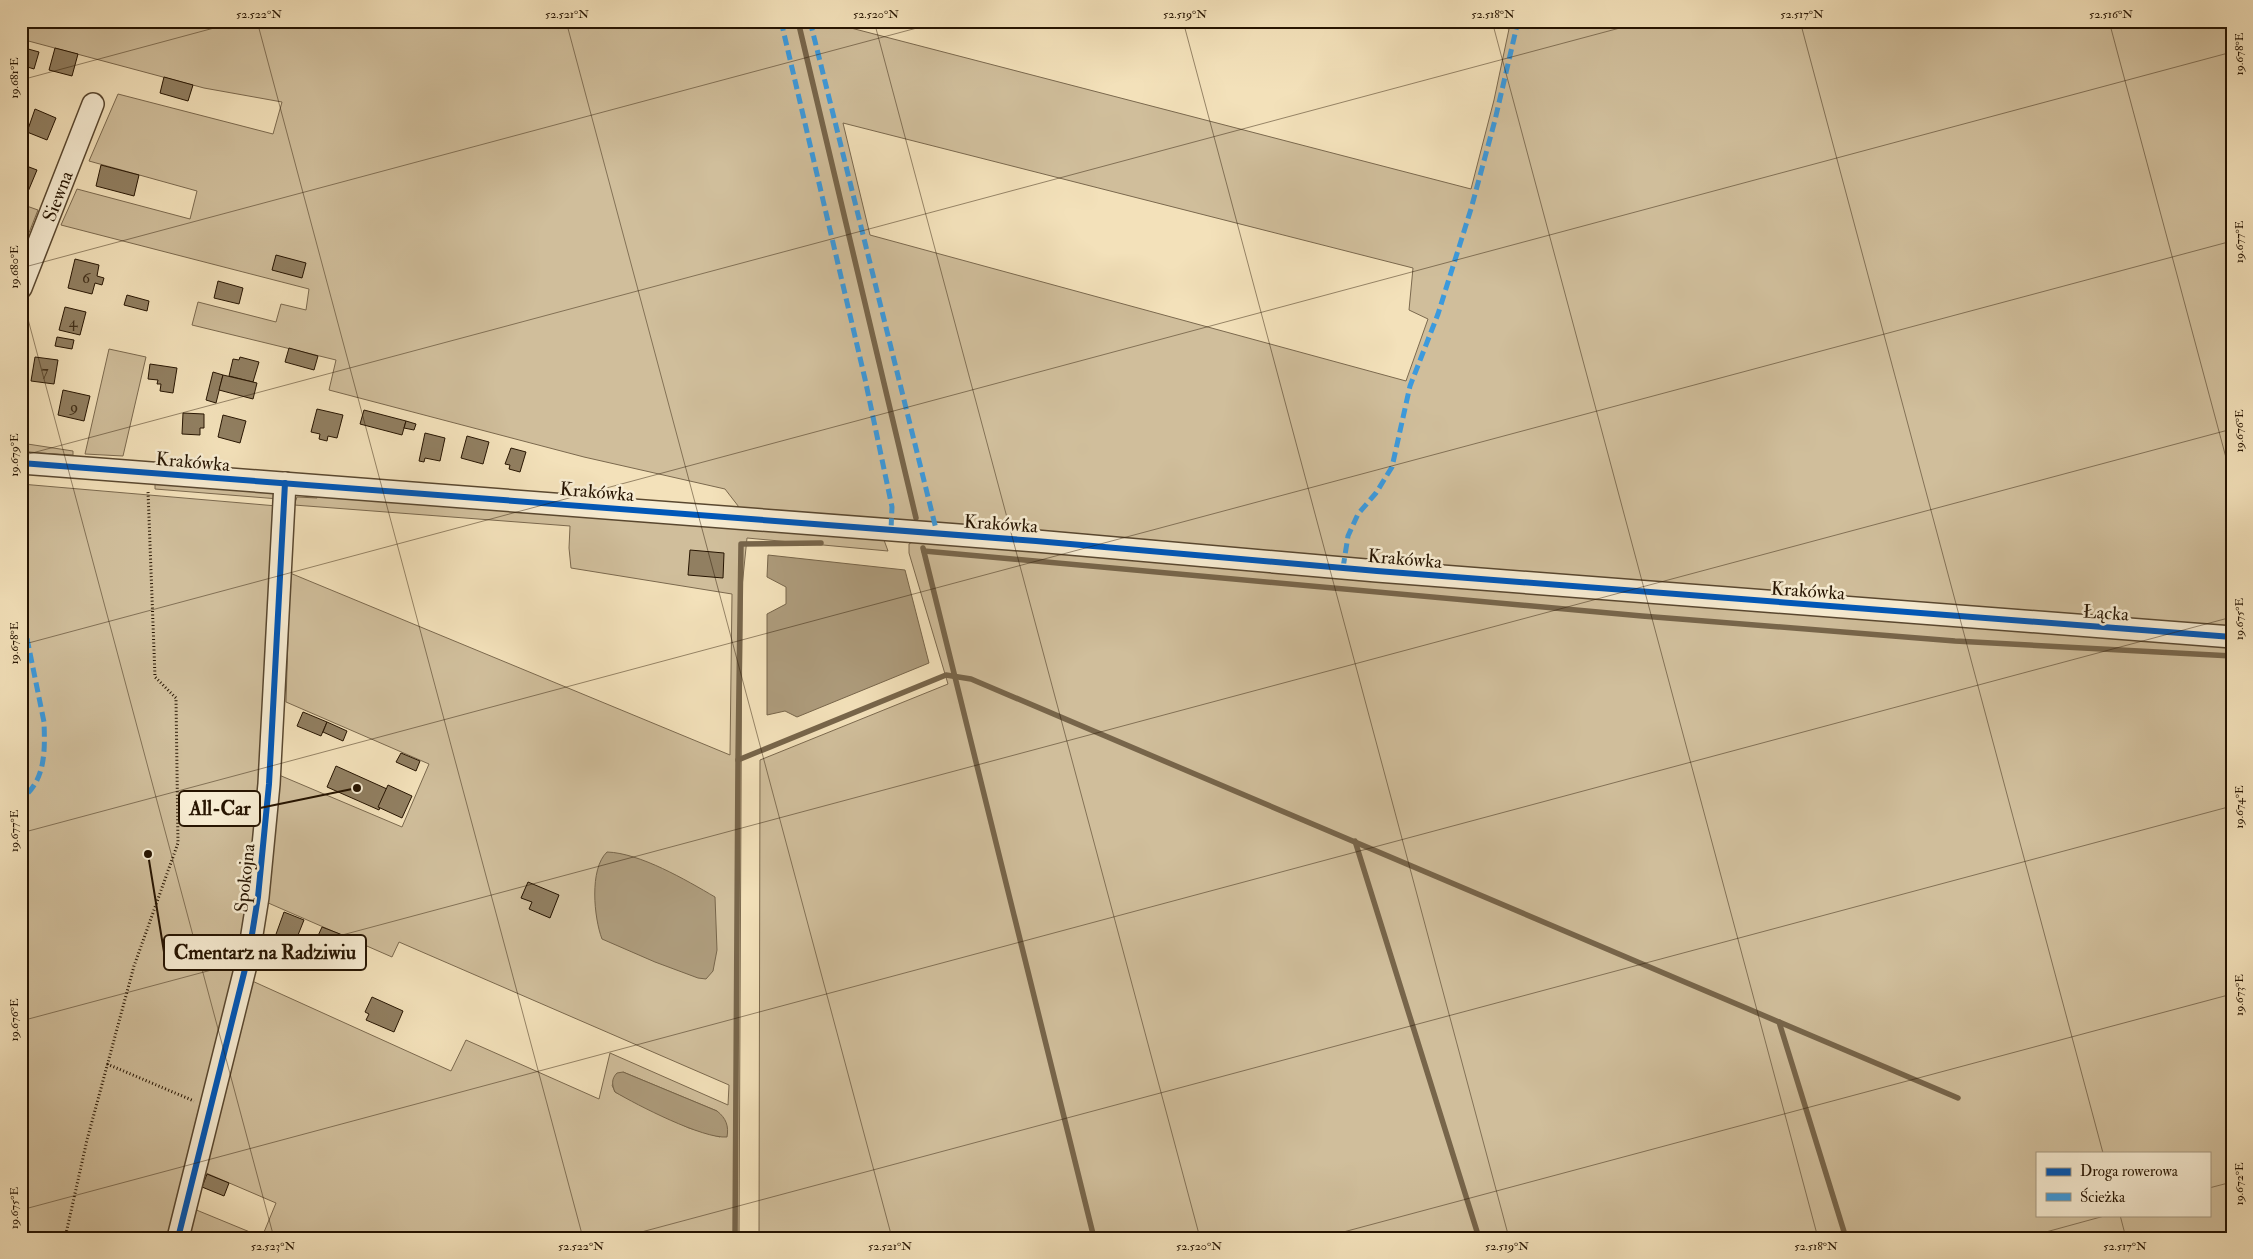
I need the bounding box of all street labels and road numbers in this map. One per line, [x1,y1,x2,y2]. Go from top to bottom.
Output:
street label: Siewna [37,167,79,225]
street label: Krakówka [155,447,231,477]
street label: Krakówka [559,477,635,507]
street label: Krakówka [963,509,1039,539]
street label: Krakówka [1367,544,1443,574]
street label: Krakówka [1770,576,1846,606]
street label: Łącka [2082,599,2130,627]
street label: Spokojna [229,842,262,914]

